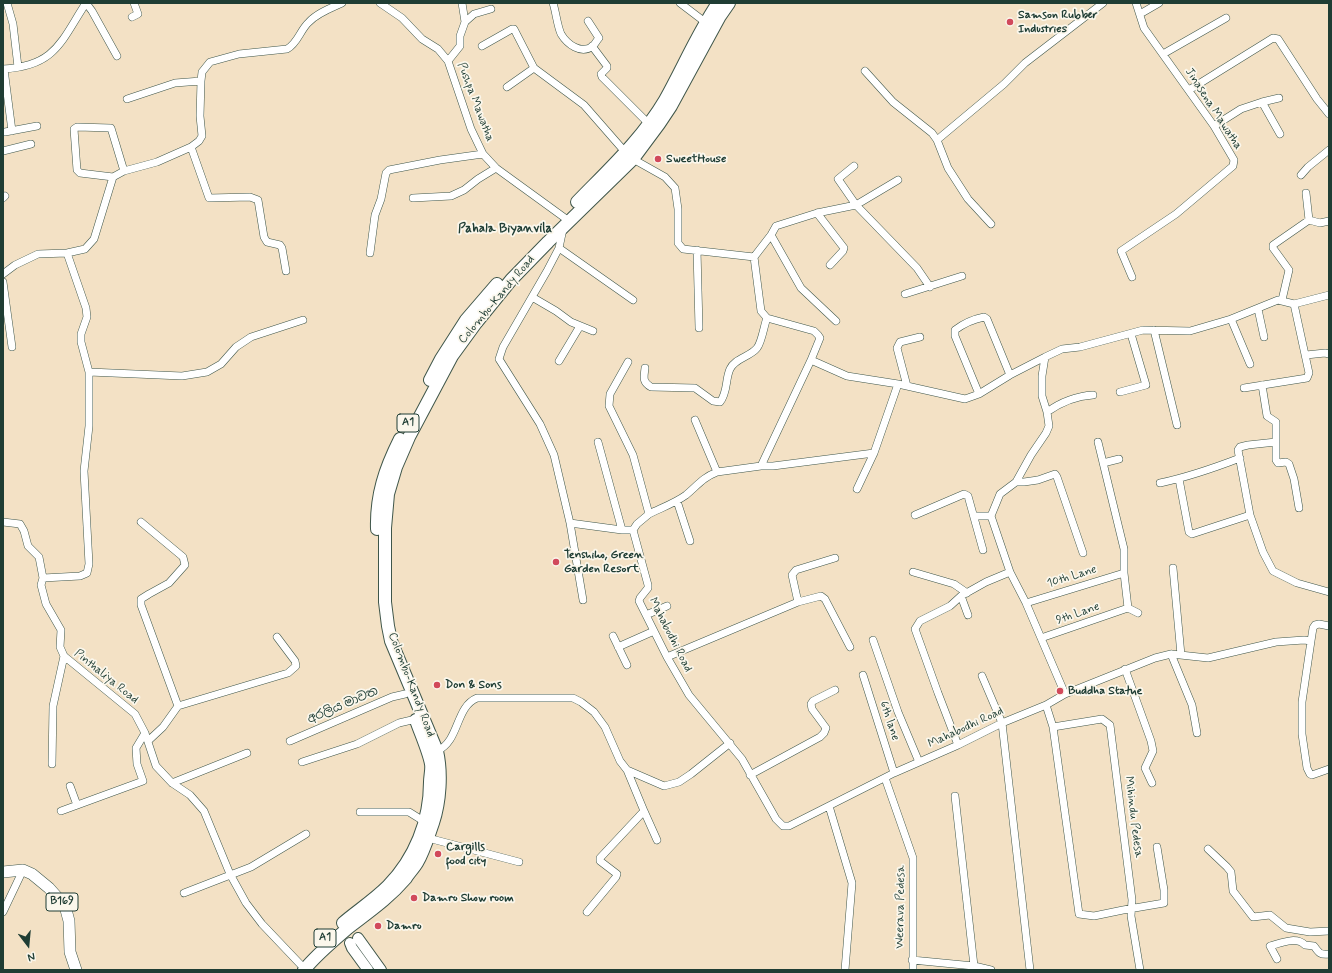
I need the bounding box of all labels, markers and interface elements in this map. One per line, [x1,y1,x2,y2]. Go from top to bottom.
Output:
place label: Samson Rubber Industries [1018,8,1098,36]
marker: Samson Rubber Industries [1005,17,1015,27]
street label: Pushpa Mawatha [453,60,497,144]
street label: Jinasena Mawatha [1181,65,1245,153]
place label: SweetHouse [666,152,726,166]
marker: SweetHouse [653,154,663,164]
district label: Pahala Biyanvila [458,221,552,237]
street label: Colombo-Kandy Road [456,253,538,347]
road number: A1 [397,414,419,432]
place label: Tenshiho, Green Garden Resort [564,548,643,576]
marker: Tenshiho, Green Garden Resort [551,557,561,567]
street label: 10th Lane [1045,563,1099,591]
street label: Mahabodhi Road [645,595,695,675]
street label: 9th Lane [1054,600,1102,628]
street label: Colombo-Kandy Road [384,631,438,739]
street label: Pinthaliya Road [71,647,141,707]
place label: Don & Sons [445,678,502,692]
marker: Don & Sons [432,680,442,690]
place label: Buddha Statue [1068,684,1142,698]
street label: අරලිය මාවත [305,685,381,727]
marker: Buddha Statue [1055,686,1065,696]
street label: 6th lane [876,699,902,743]
street label: Mahabodhi Road [926,704,1006,752]
street label: Mihindu Pedesa [1121,775,1145,859]
place label: Cargills food city [446,840,486,868]
marker: Cargills food city [433,849,443,859]
street label: Weerava Pedesa [893,865,909,949]
place label: Damro Show room [422,891,514,905]
road number: B169 [46,893,78,911]
marker: Damro Show room [409,893,419,903]
place label: Damro [386,919,421,933]
marker: Damro [373,921,383,931]
north arrow [8,925,48,965]
road number: A1 [314,929,336,947]
text: N [26,949,37,964]

